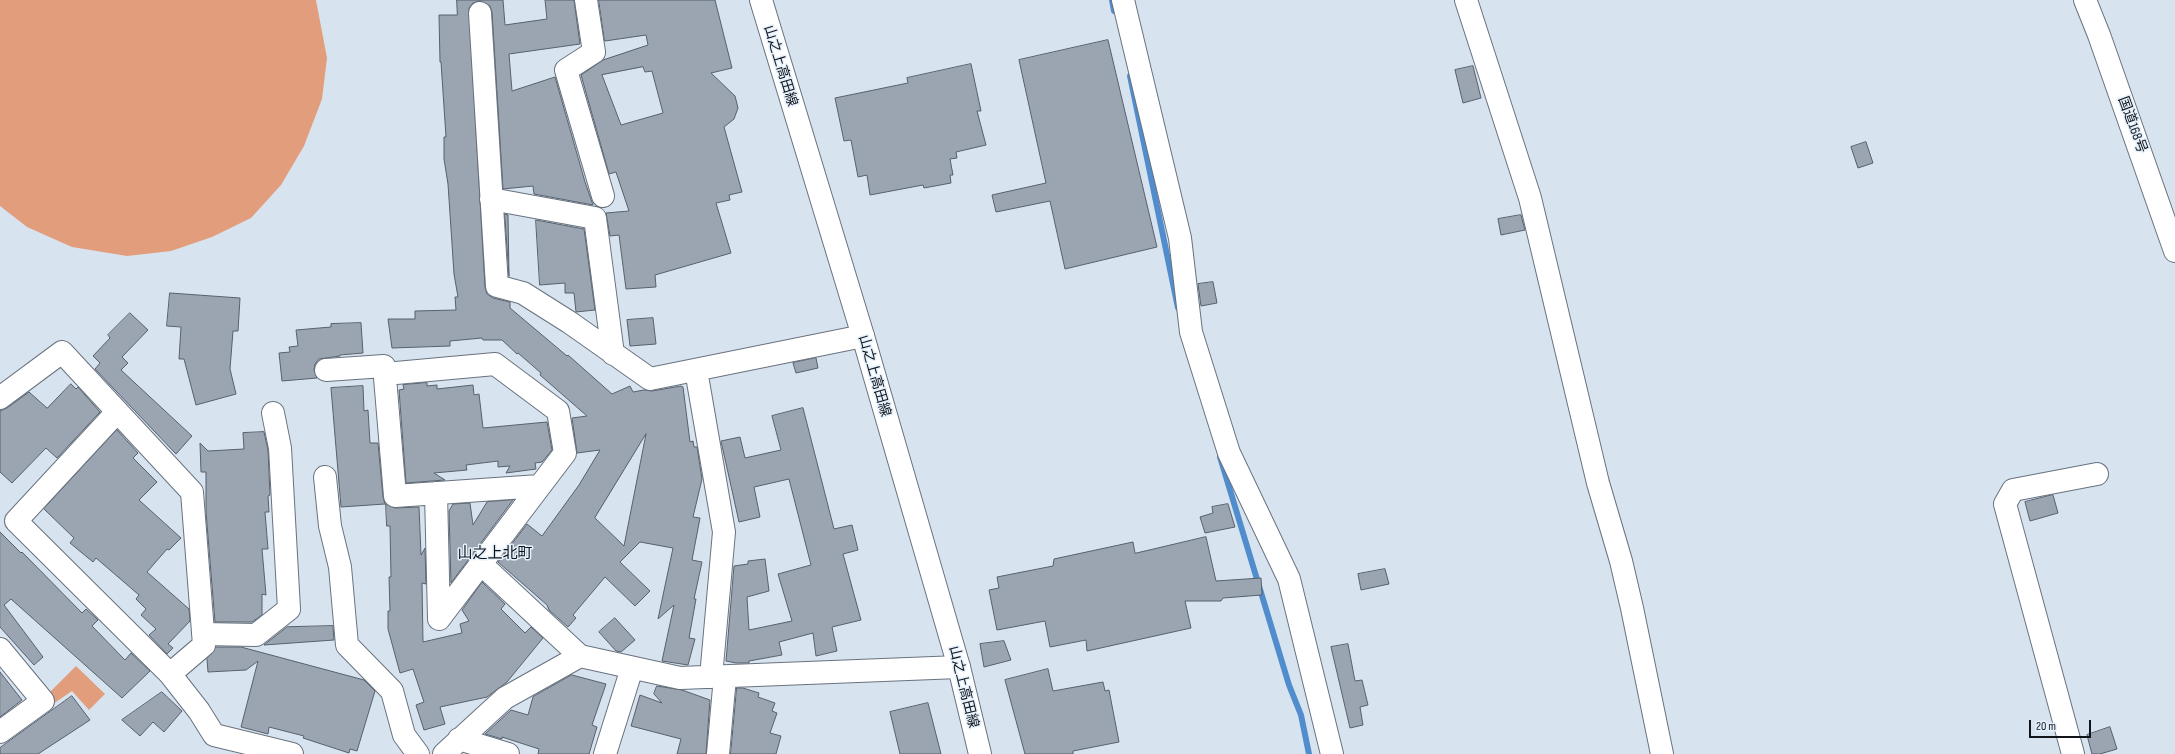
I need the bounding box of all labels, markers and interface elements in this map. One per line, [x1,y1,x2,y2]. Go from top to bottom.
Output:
street label: 山之上高田線 [760,23,800,109]
street label: 国道168号 [2114,94,2150,156]
street label: 山之上高田線 [854,333,894,419]
district label: 山之上北町 [458,545,532,563]
street label: 山之上高田線 [945,644,981,730]
scale bar [2031,712,2093,738]
text: 20 m [2036,719,2056,734]

